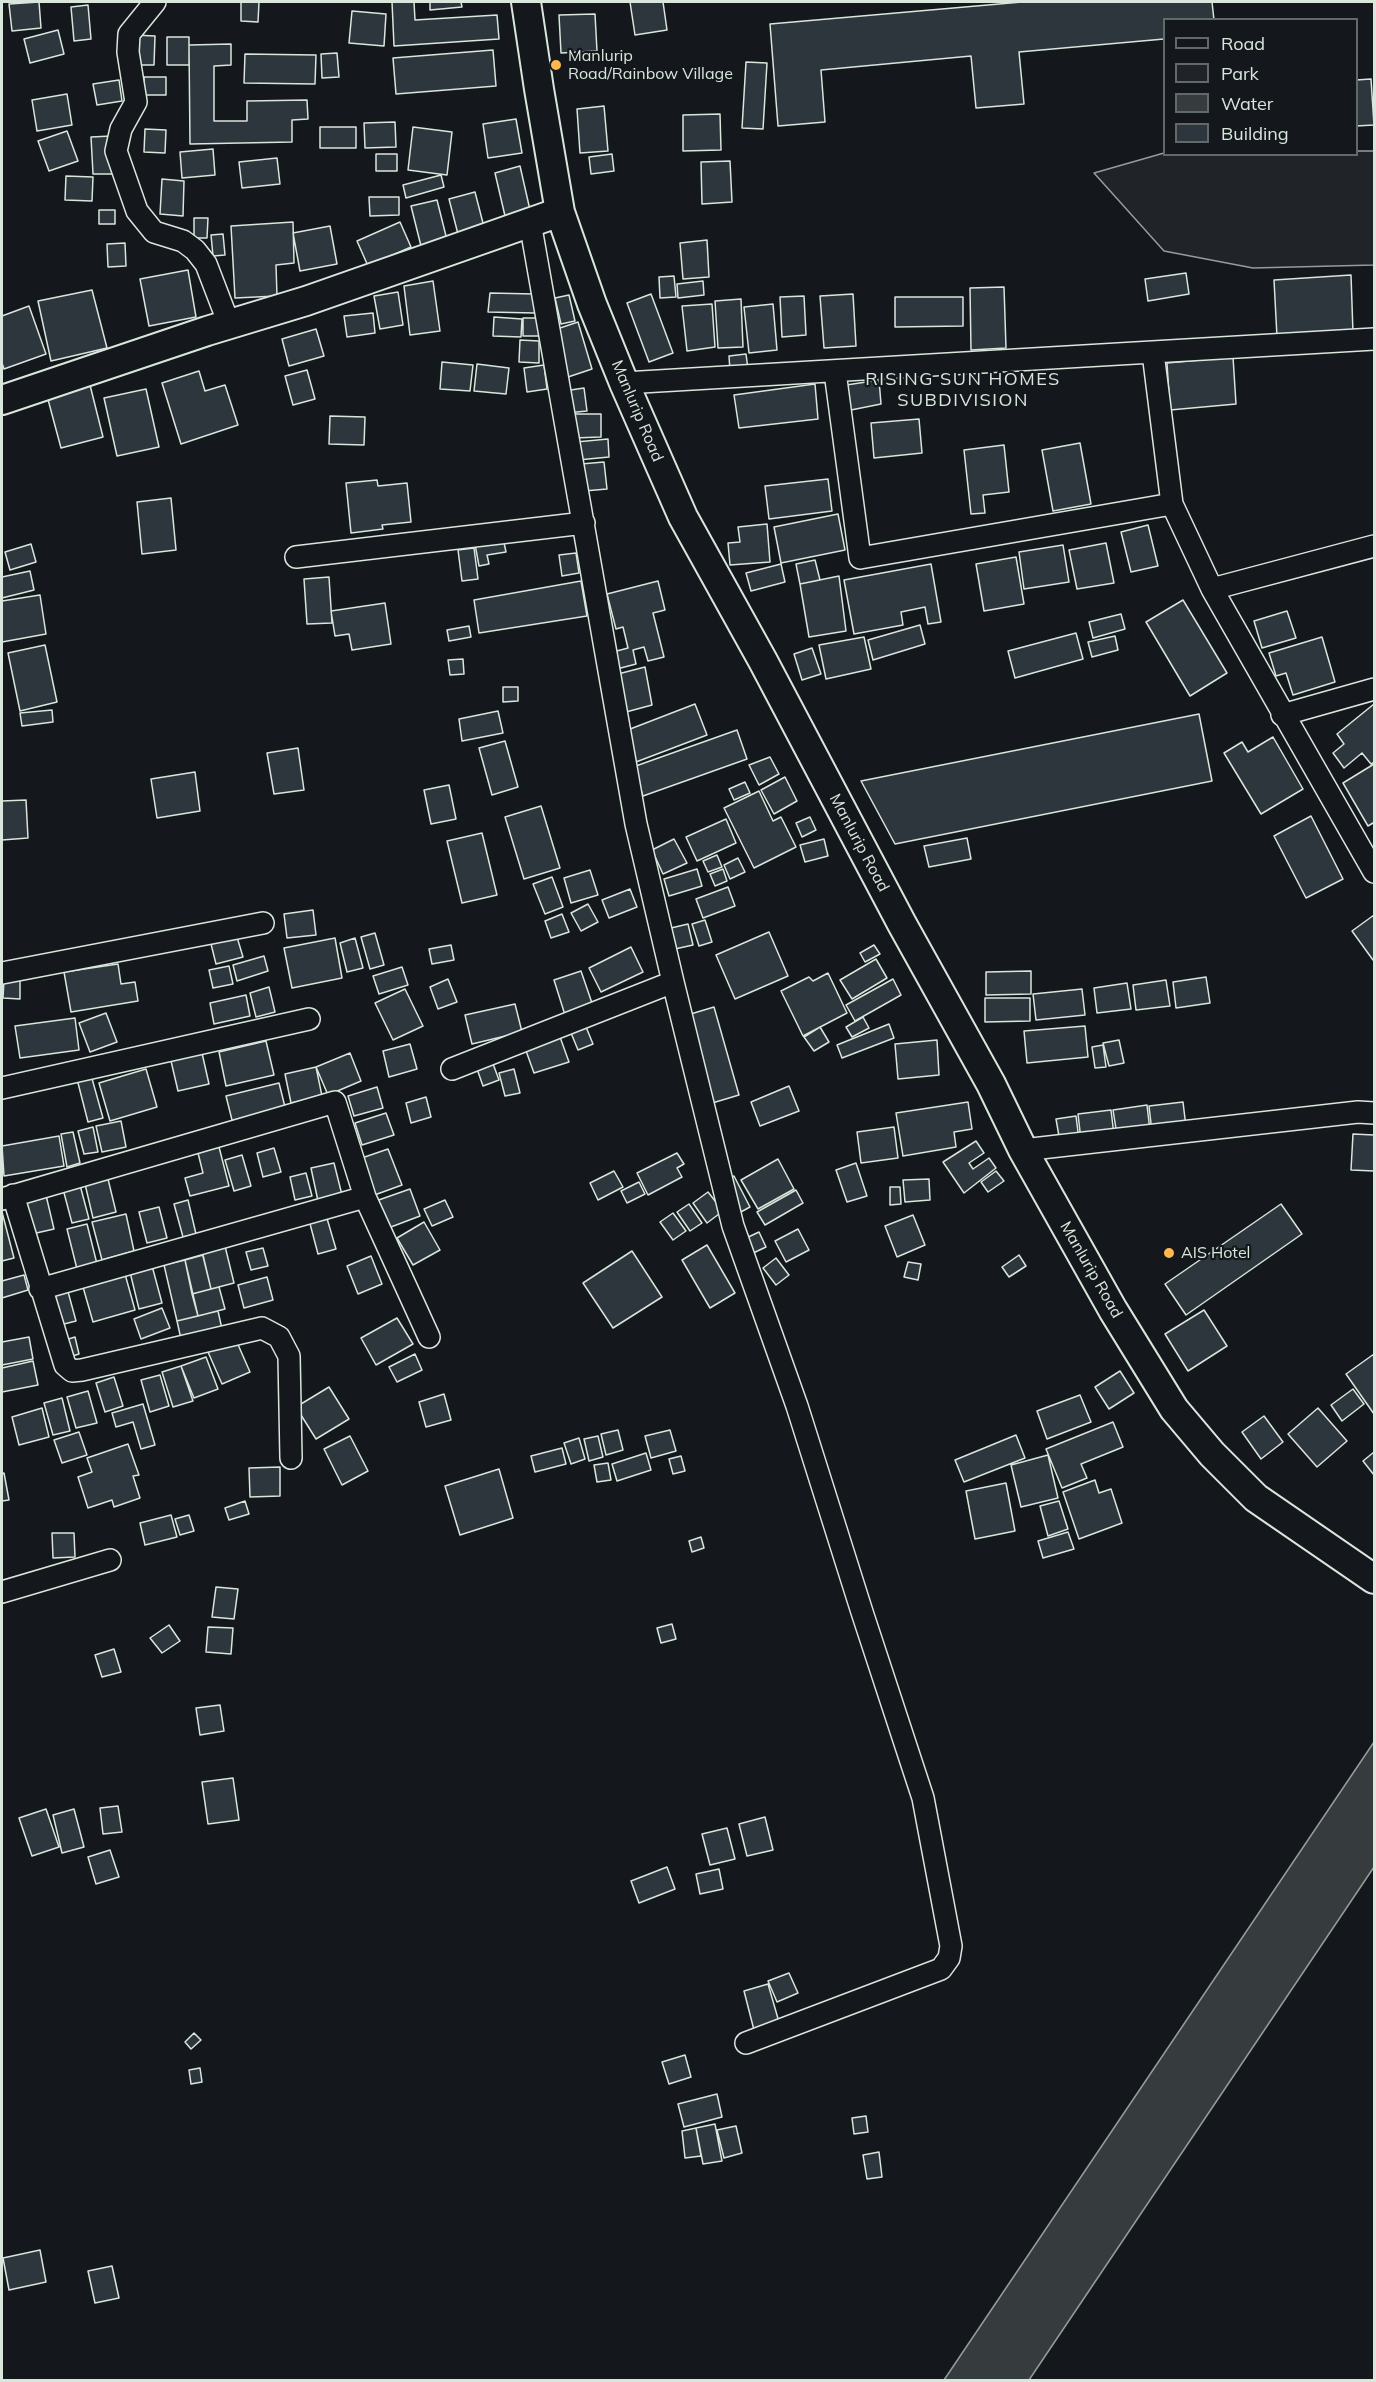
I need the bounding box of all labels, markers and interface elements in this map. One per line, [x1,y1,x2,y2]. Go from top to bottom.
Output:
legend [1163,18,1358,156]
text: Road [1221,32,1265,55]
place label: Manlurip Road/Rainbow Village [568,46,733,84]
marker: Manlurip Road/Rainbow Village [549,58,563,72]
text: Park [1221,62,1259,85]
text: Water [1221,92,1273,115]
text: Building [1221,122,1289,145]
street label: Manlurip Road [607,357,667,465]
district label: RISING SUN HOMES SUBDIVISION [865,369,1061,412]
street label: Manlurip Road [825,791,893,895]
street label: Manlurip Road [1056,1218,1126,1322]
place label: AIS Hotel [1181,1243,1250,1263]
marker: AIS Hotel [1162,1246,1176,1260]

